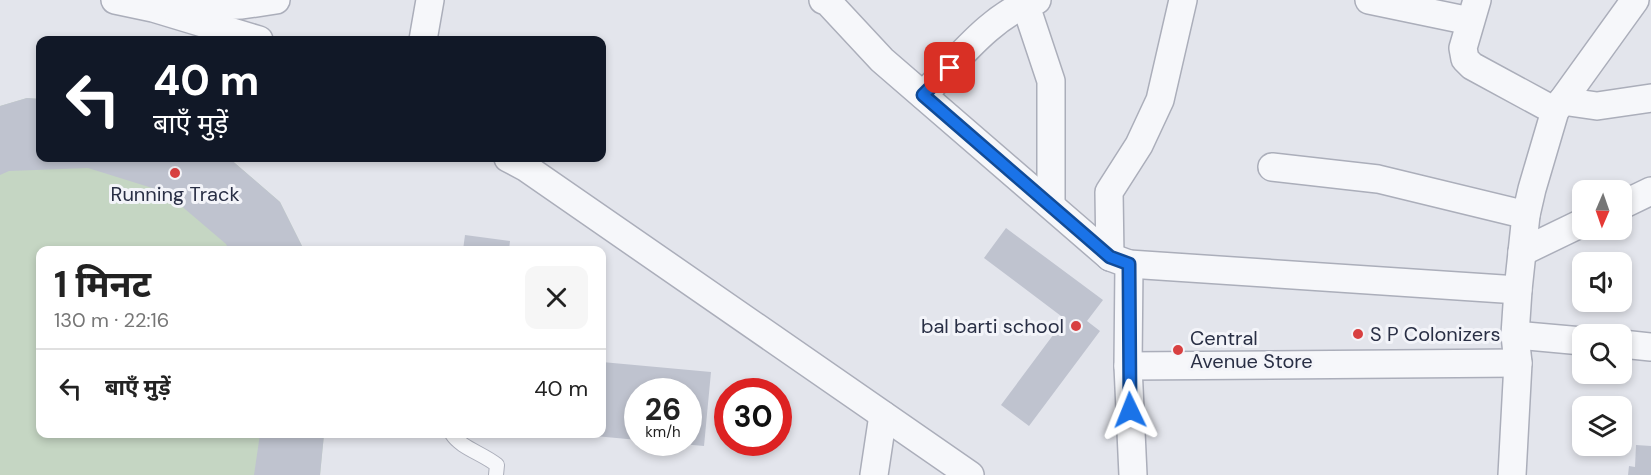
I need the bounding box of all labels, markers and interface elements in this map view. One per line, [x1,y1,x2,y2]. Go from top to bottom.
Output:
pin [924,42,975,93]
icon: arrive [933,51,966,84]
text: 40 m [153,53,259,108]
icon: left [54,60,132,138]
text: बाएँ मुड़ें [153,106,228,141]
marker: Running Track [168,166,182,180]
north arrow [1572,180,1632,240]
map controls [1572,180,1632,456]
place label: Running Track [111,181,239,207]
button: sound [1572,252,1632,312]
text: 1 मिनट [54,261,151,308]
button: close [525,266,588,329]
text: 130 m · 22:16 [54,307,169,333]
place label: bal barti school [921,313,1064,339]
marker: bal barti school [1069,319,1083,333]
place label: S P Colonizers [1370,321,1501,347]
button: search [1572,324,1632,384]
place label: Central Avenue Store [1190,325,1313,374]
marker: S P Colonizers [1351,327,1365,341]
marker: Central Avenue Store [1171,343,1185,357]
icon: left [54,372,87,405]
text: बाएँ मुड़ें [105,373,171,402]
text: 40 m [534,374,588,403]
speed limit sign: 30 [714,378,792,456]
position arrow [1098,378,1162,442]
text: 26 [645,390,681,429]
button: layers [1572,396,1632,456]
text: km/h [645,422,681,442]

